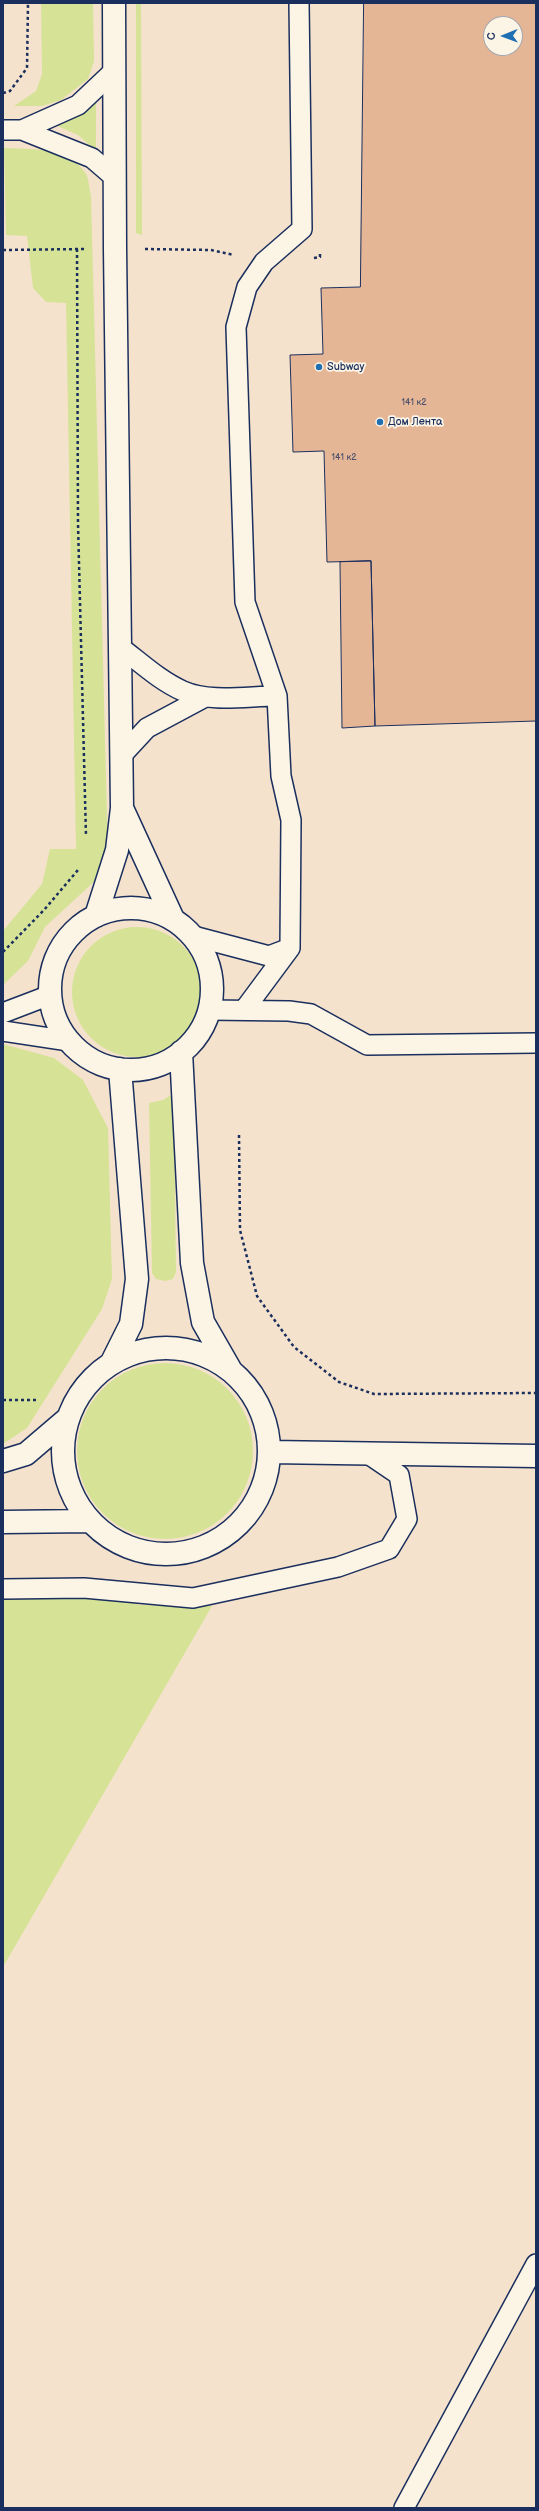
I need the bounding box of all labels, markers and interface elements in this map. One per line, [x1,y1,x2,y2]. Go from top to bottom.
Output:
north arrow [483,16,523,56]
text: С [485,32,498,40]
place label: Subway [327,360,364,374]
marker: Subway [314,362,324,372]
house number: 141 к2 [402,398,426,408]
place label: Дом Лента [388,415,442,429]
marker: Дом Лента [375,417,385,427]
house number: 141 к2 [332,453,356,463]

